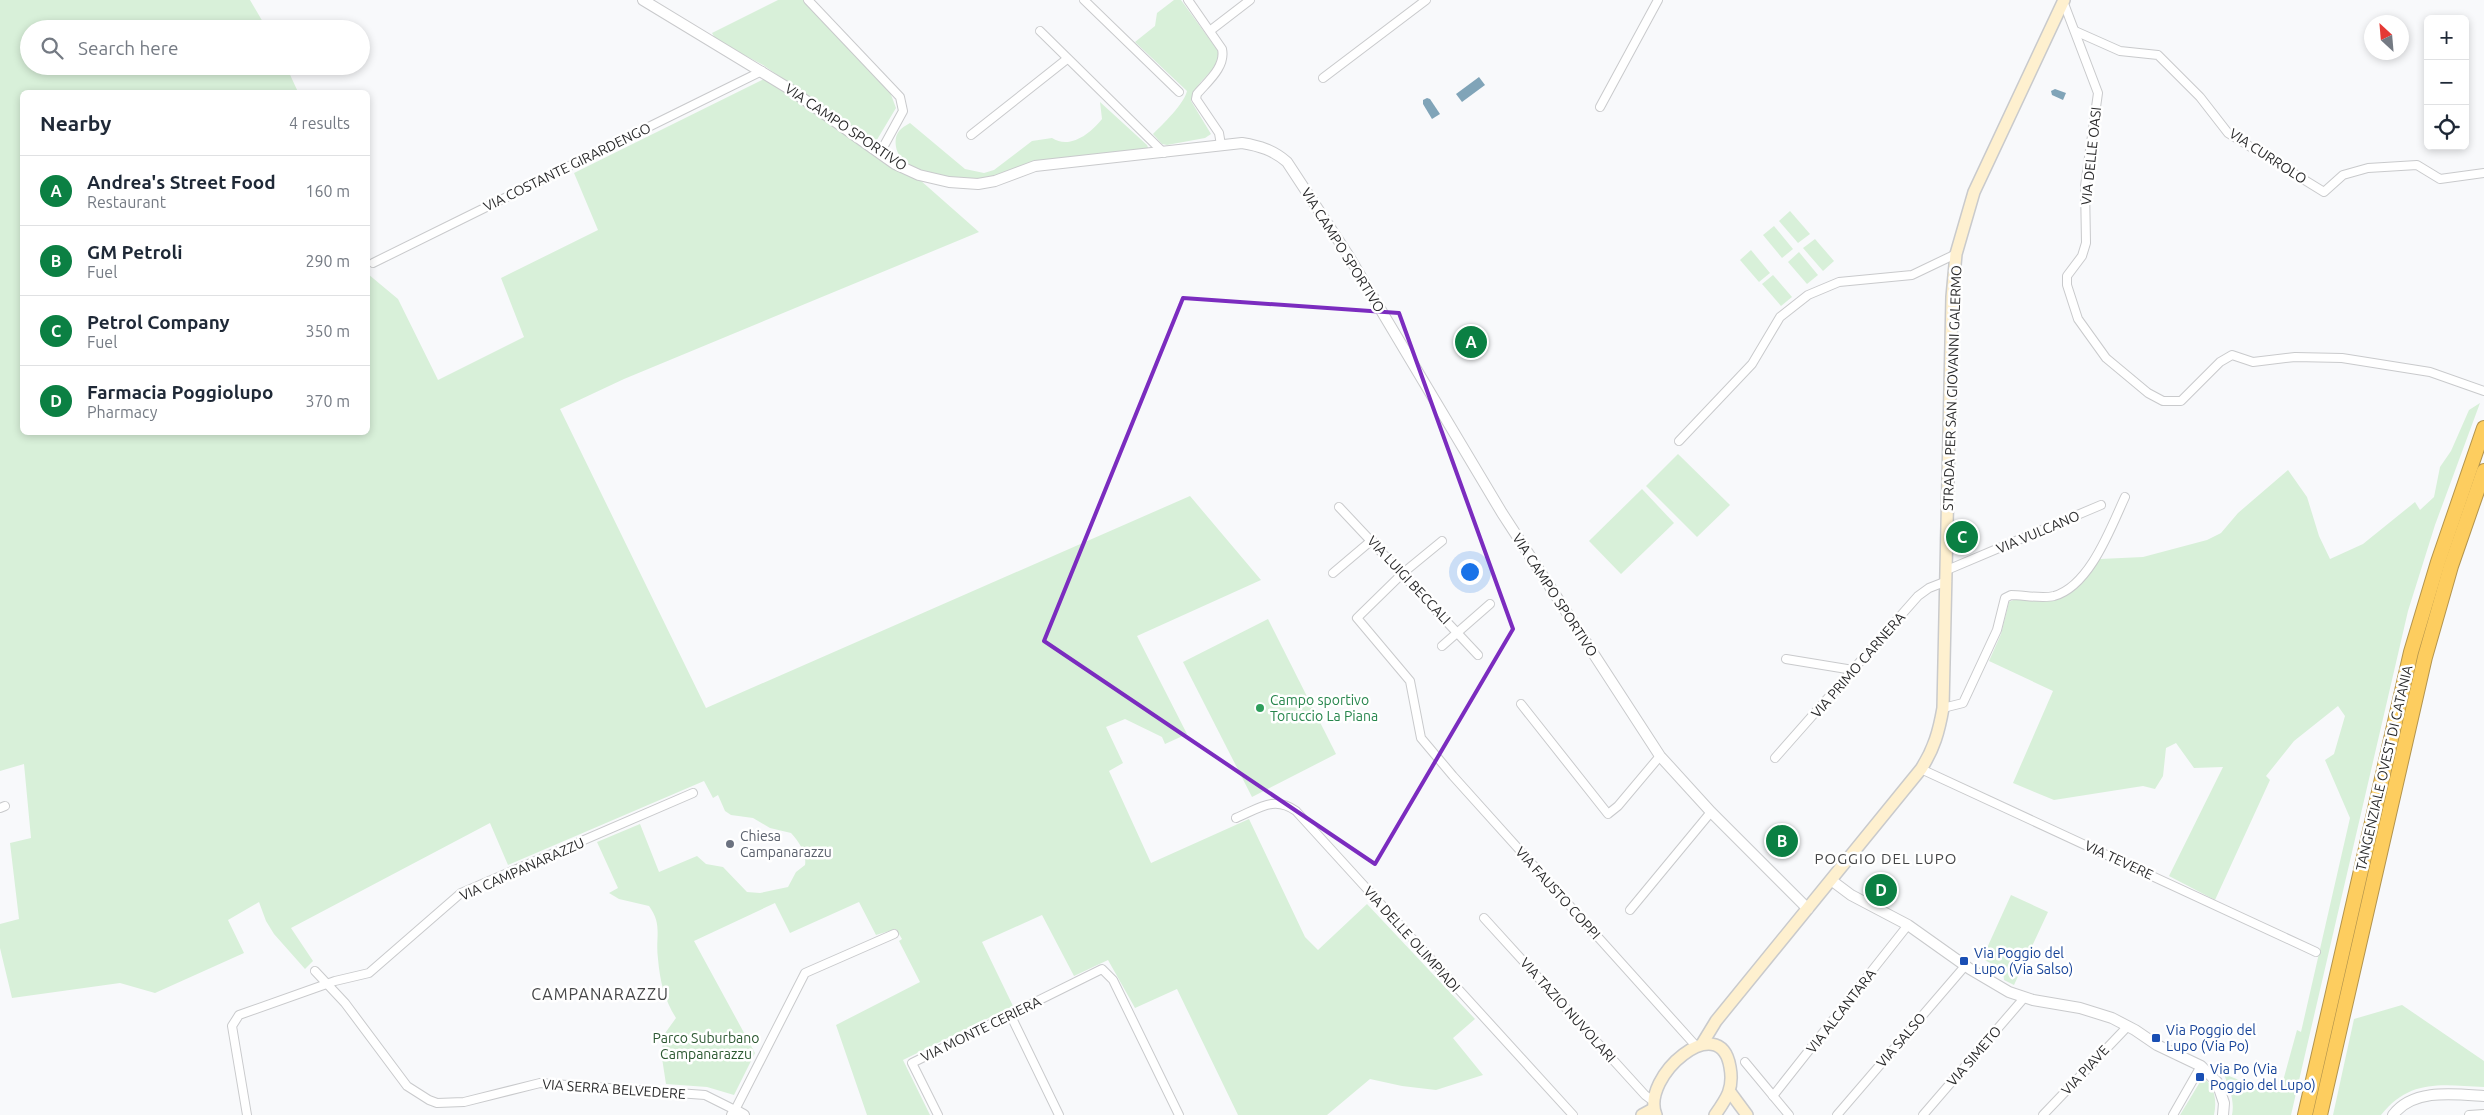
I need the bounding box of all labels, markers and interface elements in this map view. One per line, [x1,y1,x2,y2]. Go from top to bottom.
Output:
north arrow [2364,15,2409,60]
map controls [2424,15,2469,150]
button: + [2424,15,2469,60]
search box [20,20,370,75]
icon: search [38,34,66,62]
text: Search here [78,37,178,59]
button: − [2424,60,2469,105]
street label: VIA CAMPO SPORTIVO [782,80,910,174]
button: locate [2424,105,2469,150]
street label: VIA DELLE OASI [2078,106,2104,206]
text: Nearby [40,111,111,135]
text: 4 results [289,114,350,132]
street label: VIA COSTANTE GIRARDENGO [481,119,653,215]
street label: VIA CURROLO [2226,125,2310,187]
text: Andrea's Street Food [87,171,276,193]
text: A [50,182,62,200]
text: 160 m [305,182,350,200]
street label: VIA CAMPO SPORTIVO [1298,185,1388,315]
text: Restaurant [87,193,166,211]
text: GM Petroli [87,241,183,263]
text: B [51,252,61,270]
text: 290 m [305,252,350,270]
text: Fuel [87,263,117,281]
street label: STRADA PER SAN GIOVANNI GALERMO [1940,265,1964,511]
text: Petrol Company [87,311,230,333]
text: C [51,322,61,340]
text: 350 m [305,322,350,340]
pin: A [1455,323,1487,361]
text: Fuel [87,333,117,351]
text: Farmacia Poggiolupo [87,381,273,403]
text: D [50,392,62,410]
text: 370 m [305,392,350,410]
text: Pharmacy [87,403,157,421]
street label: VIA VULCANO [1994,507,2082,557]
pin: C [1946,518,1978,556]
street label: VIA CAMPO SPORTIVO [1509,530,1601,660]
street label: VIA LUIGI BECCALI [1364,533,1454,627]
your location [1457,559,1483,585]
street label: VIA PRIMO CARNERA [1808,609,1908,721]
street label: TANGENZIALE OVEST DI CATANIA [2353,664,2415,872]
place label: Campo sportivo Toruccio La Piana [1270,692,1378,724]
marker: Campo sportivo Toruccio La Piana [1254,702,1266,714]
pin: B [1766,822,1798,860]
place label: Chiesa Campanarazzu [740,828,832,860]
street label: VIA CAMPANARAZZU [457,834,587,904]
street label: VIA TEVERE [2082,837,2156,883]
marker: Chiesa Campanarazzu [724,838,736,850]
street label: VIA FAUSTO COPPI [1512,843,1604,943]
district label: POGGIO DEL LUPO [1815,850,1957,867]
pin: D [1865,871,1897,909]
street label: VIA DELLE OLIMPIADI [1361,883,1463,995]
place label: Via Poggio del Lupo (Via Salso) [1974,945,2073,977]
street label: VIA TAZIO NUVOLARI [1517,955,1619,1065]
marker: Via Poggio del Lupo (Via Salso) [1958,955,1970,967]
street label: VIA ALCANTARA [1803,966,1879,1056]
district label: CAMPANARAZZU [531,985,669,1003]
street label: VIA MONTE CERIERA [918,993,1044,1065]
street label: VIA SALSO [1873,1009,1929,1070]
place label: Via Poggio del Lupo (Via Po) [2166,1022,2256,1054]
street label: VIA SIMETO [1944,1023,2004,1089]
park label: Parco Suburbano Campanarazzu [653,1030,760,1062]
marker: Via Poggio del Lupo (Via Po) [2150,1032,2162,1044]
street label: VIA PIAVE [2058,1042,2112,1098]
place label: Via Po (Via Poggio del Lupo) [2210,1061,2316,1093]
marker: Via Po (Via Poggio del Lupo) [2194,1071,2206,1083]
street label: VIA SERRA BELVEDERE [542,1076,686,1102]

